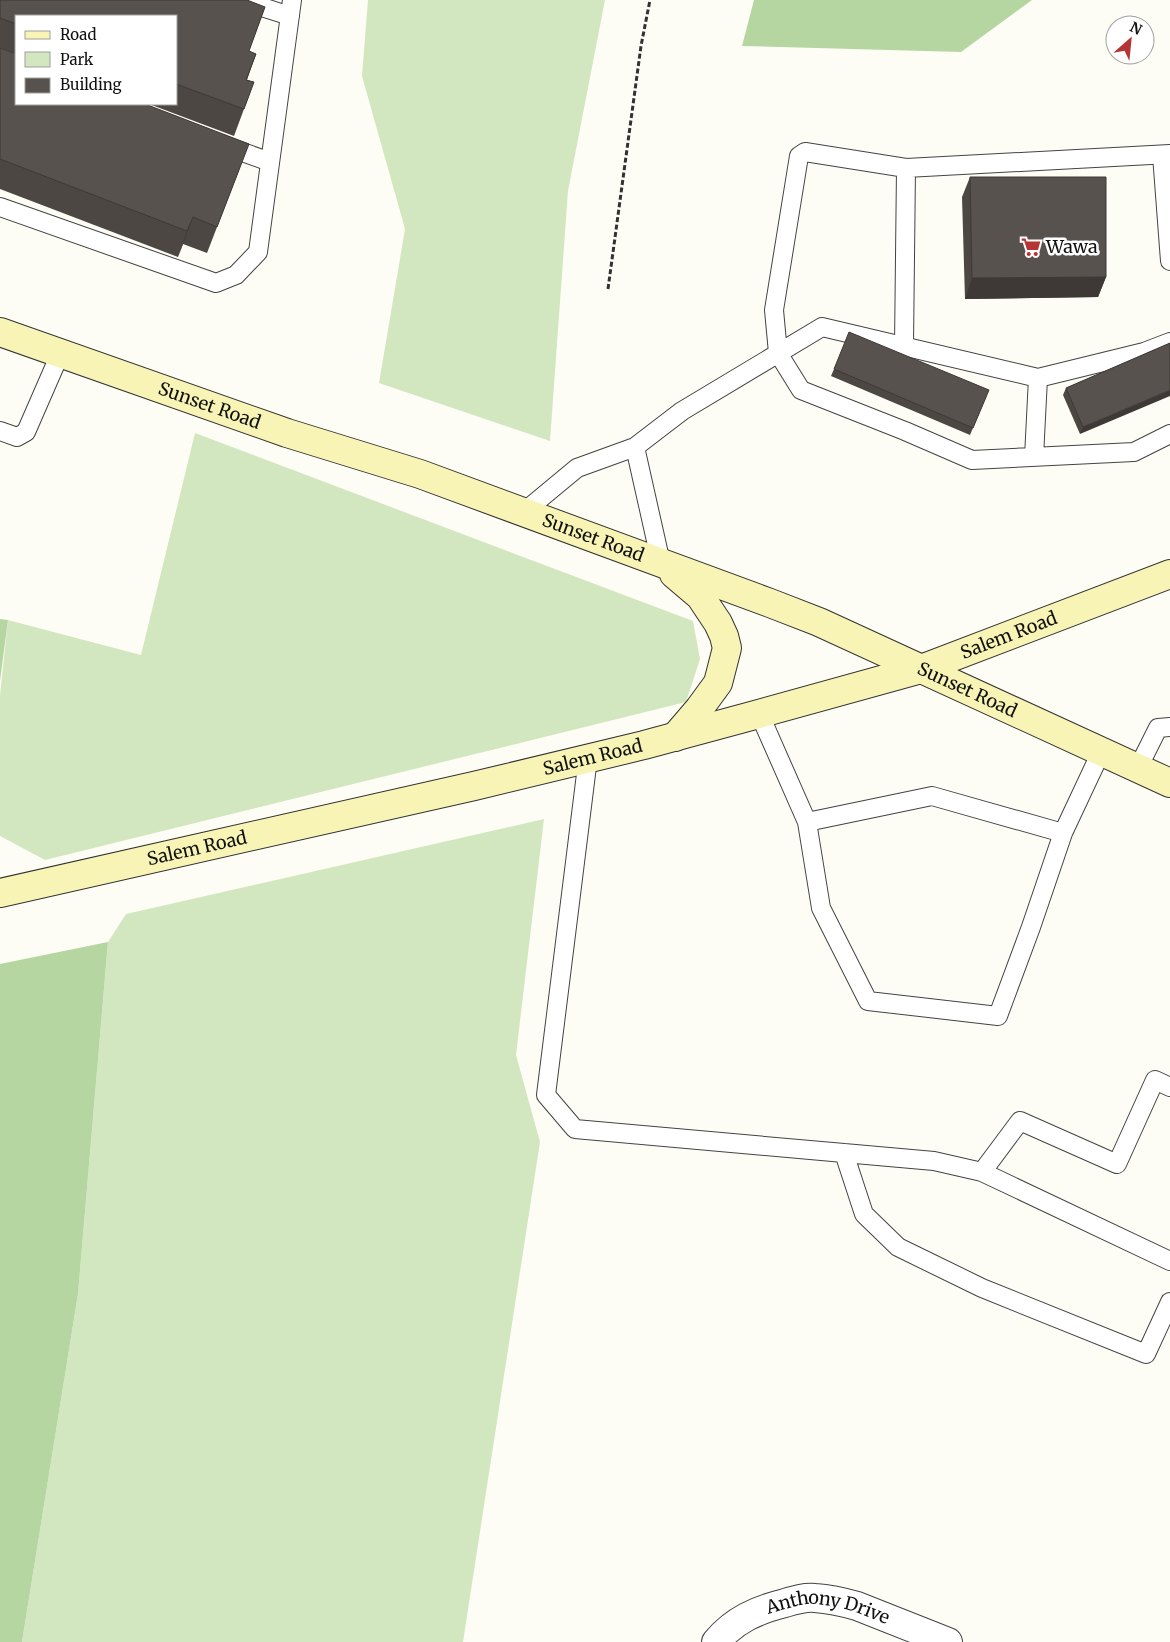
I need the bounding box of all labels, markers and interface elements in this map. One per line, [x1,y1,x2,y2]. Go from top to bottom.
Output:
legend [15,15,178,105]
north arrow [1105,15,1155,65]
text: N [1127,18,1145,39]
text: Road [60,25,96,44]
text: Park [60,50,94,69]
text: Building [60,75,122,94]
place label: Wawa [1045,235,1098,258]
supermarket icon: Wawa [1020,236,1042,258]
street label: Sunset Road [155,377,264,434]
street label: Sunset Road [539,508,648,567]
street label: Salem Road [957,606,1060,664]
street label: Sunset Road [914,657,1021,722]
street label: Salem Road [540,734,645,780]
street label: Salem Road [145,826,249,870]
street label: Anthony Drive [762,1586,893,1629]

